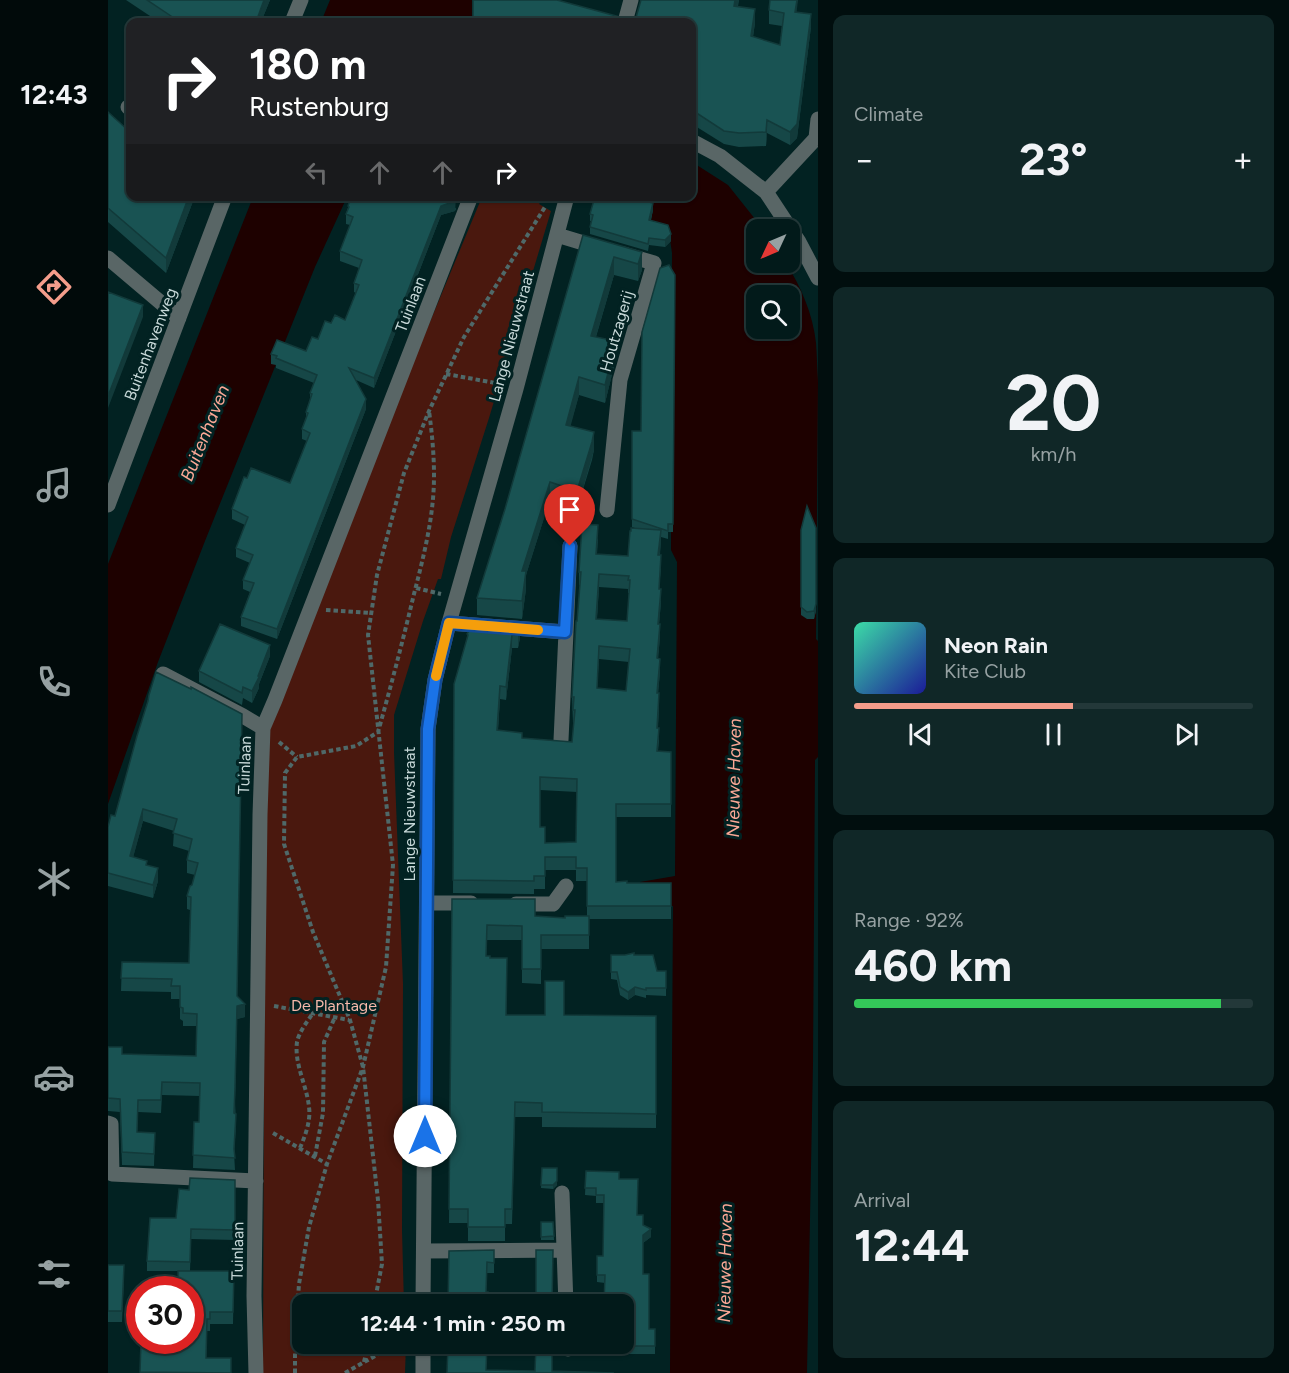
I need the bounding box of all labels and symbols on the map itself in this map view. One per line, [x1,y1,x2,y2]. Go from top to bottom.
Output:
north arrow [746,219,800,273]
street label: Lange Nieuwstraat [485,268,538,404]
street label: Tuinlaan [391,273,430,335]
street label: Buitenhavenweg [120,285,181,403]
street label: Houtzagerij [596,288,637,374]
water label: Buitenhaven [176,382,234,484]
pin [544,484,595,546]
water label: Nieuwe Haven [722,718,746,838]
street label: Tuinlaan [234,735,255,795]
street label: Lange Nieuwstraat [400,746,419,882]
park label: De Plantage [291,996,377,1015]
position arrow [393,1104,457,1168]
water label: Nieuwe Haven [713,1203,737,1323]
street label: Tuinlaan [227,1222,248,1280]
speed limit sign: 30 [126,1276,204,1354]

